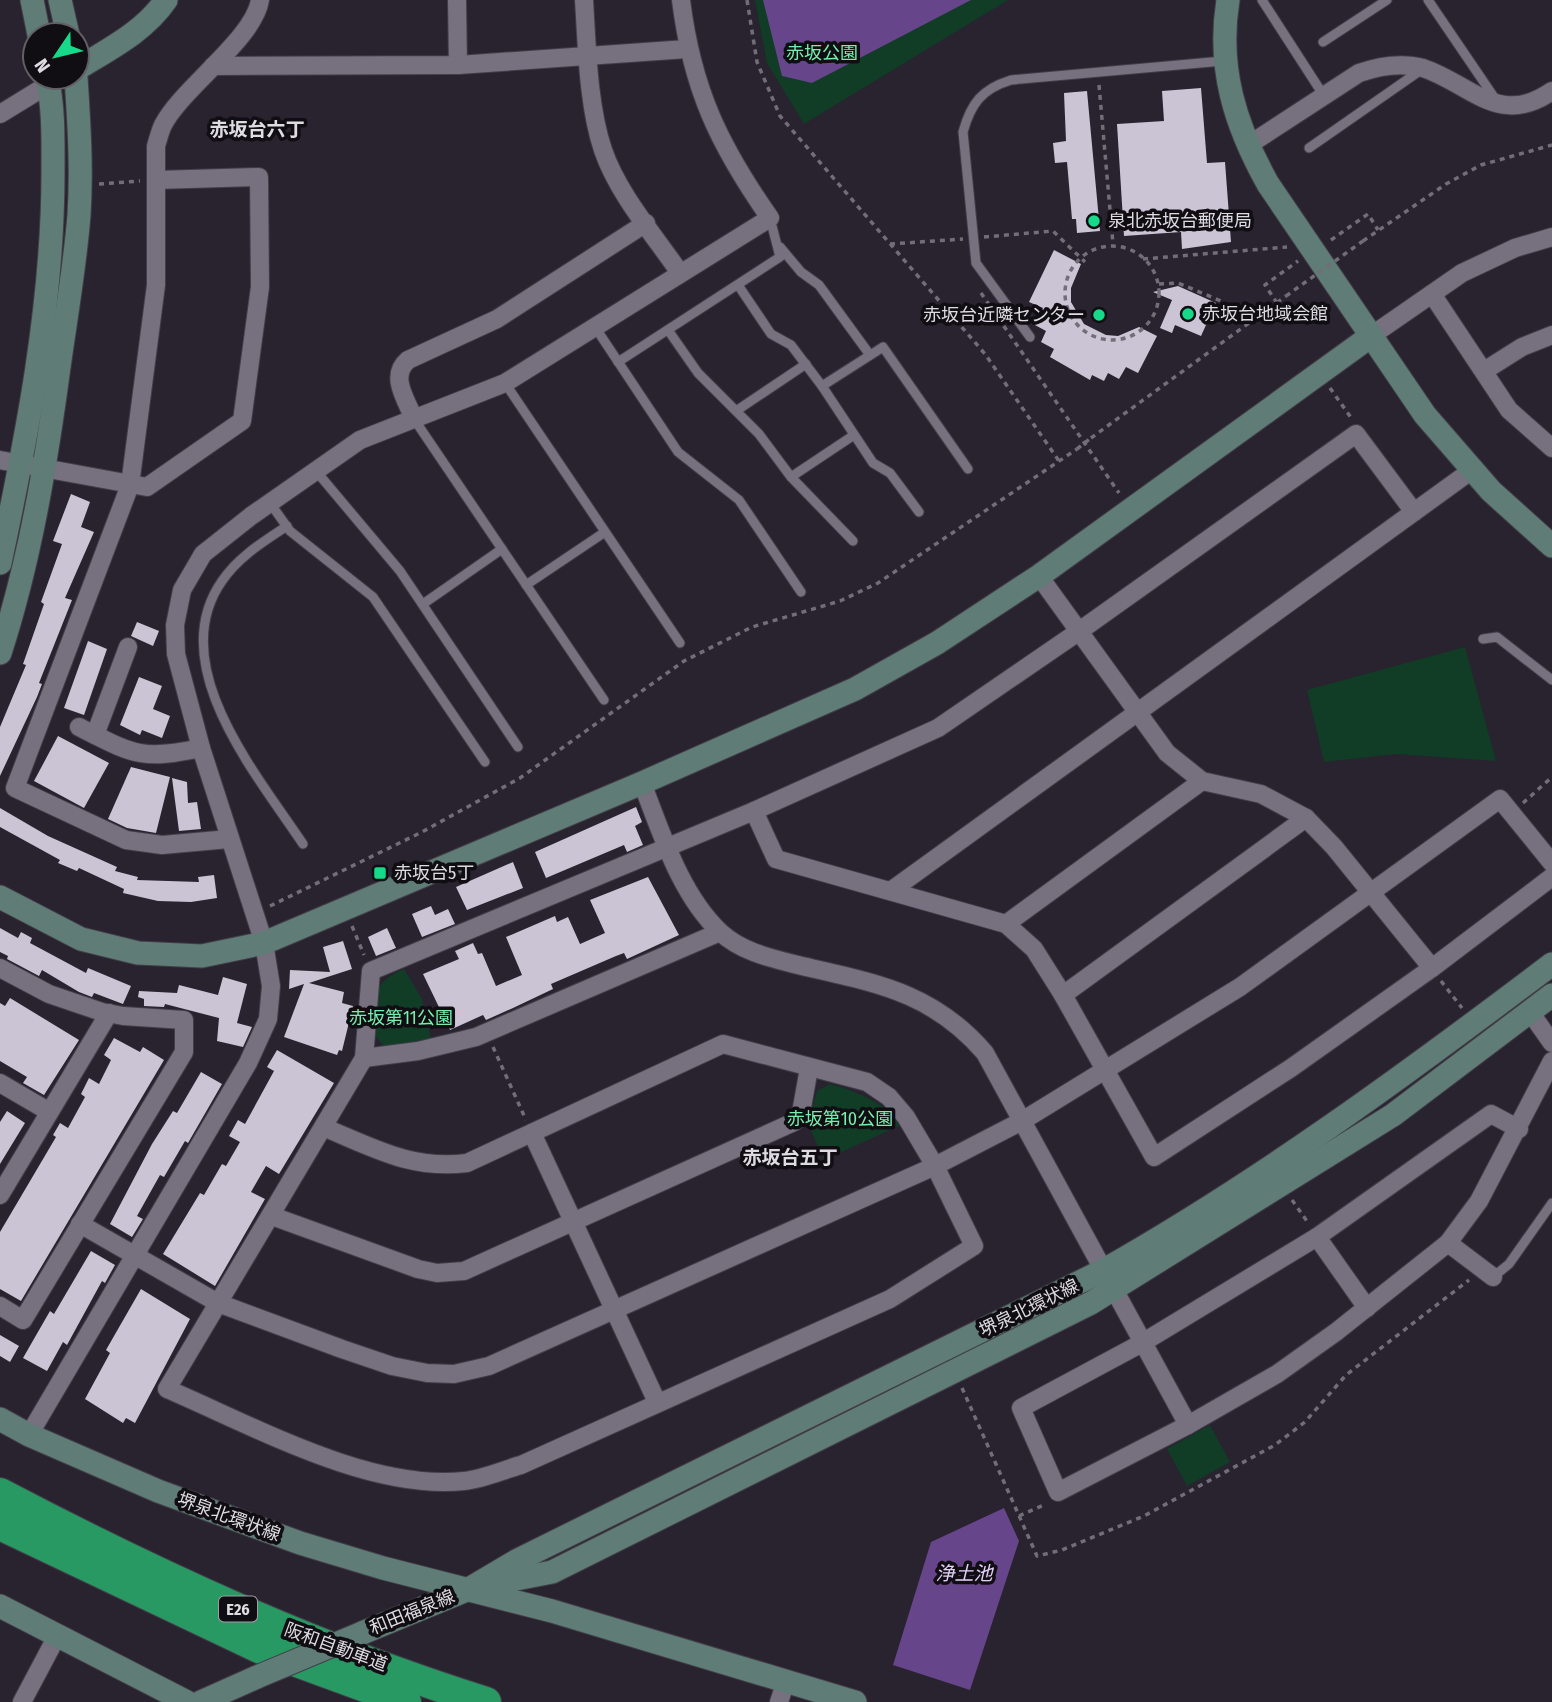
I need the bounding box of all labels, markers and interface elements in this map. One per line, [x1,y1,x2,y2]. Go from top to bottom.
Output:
north arrow [21,21,91,91]
park label: 赤坂公園 [786,42,858,64]
text: N [30,54,55,77]
district label: 赤坂台六丁 [209,118,305,141]
place label: 泉北赤坂台郵便局 [1108,210,1252,232]
marker: 泉北赤坂台郵便局 [1086,213,1102,229]
place label: 赤坂台地域会館 [1202,303,1328,325]
place label: 赤坂台近隣センター [923,304,1085,326]
marker: 赤坂台地域会館 [1180,306,1196,322]
marker: 赤坂台近隣センター [1091,307,1107,323]
place label: 赤坂台5丁 [394,862,474,884]
marker: 赤坂台5丁 [372,865,388,881]
park label: 赤坂第11公園 [349,1007,453,1029]
park label: 赤坂第10公園 [787,1108,893,1130]
district label: 赤坂台五丁 [742,1146,838,1169]
street label: 堺泉北環状線 [976,1274,1082,1342]
street label: 堺泉北環状線 [174,1488,284,1546]
water label: 浄土池 [935,1562,994,1585]
street label: 和田福泉線 [366,1585,458,1639]
road number: E26 [219,1596,257,1622]
street label: 阪和自動車道 [281,1618,391,1676]

